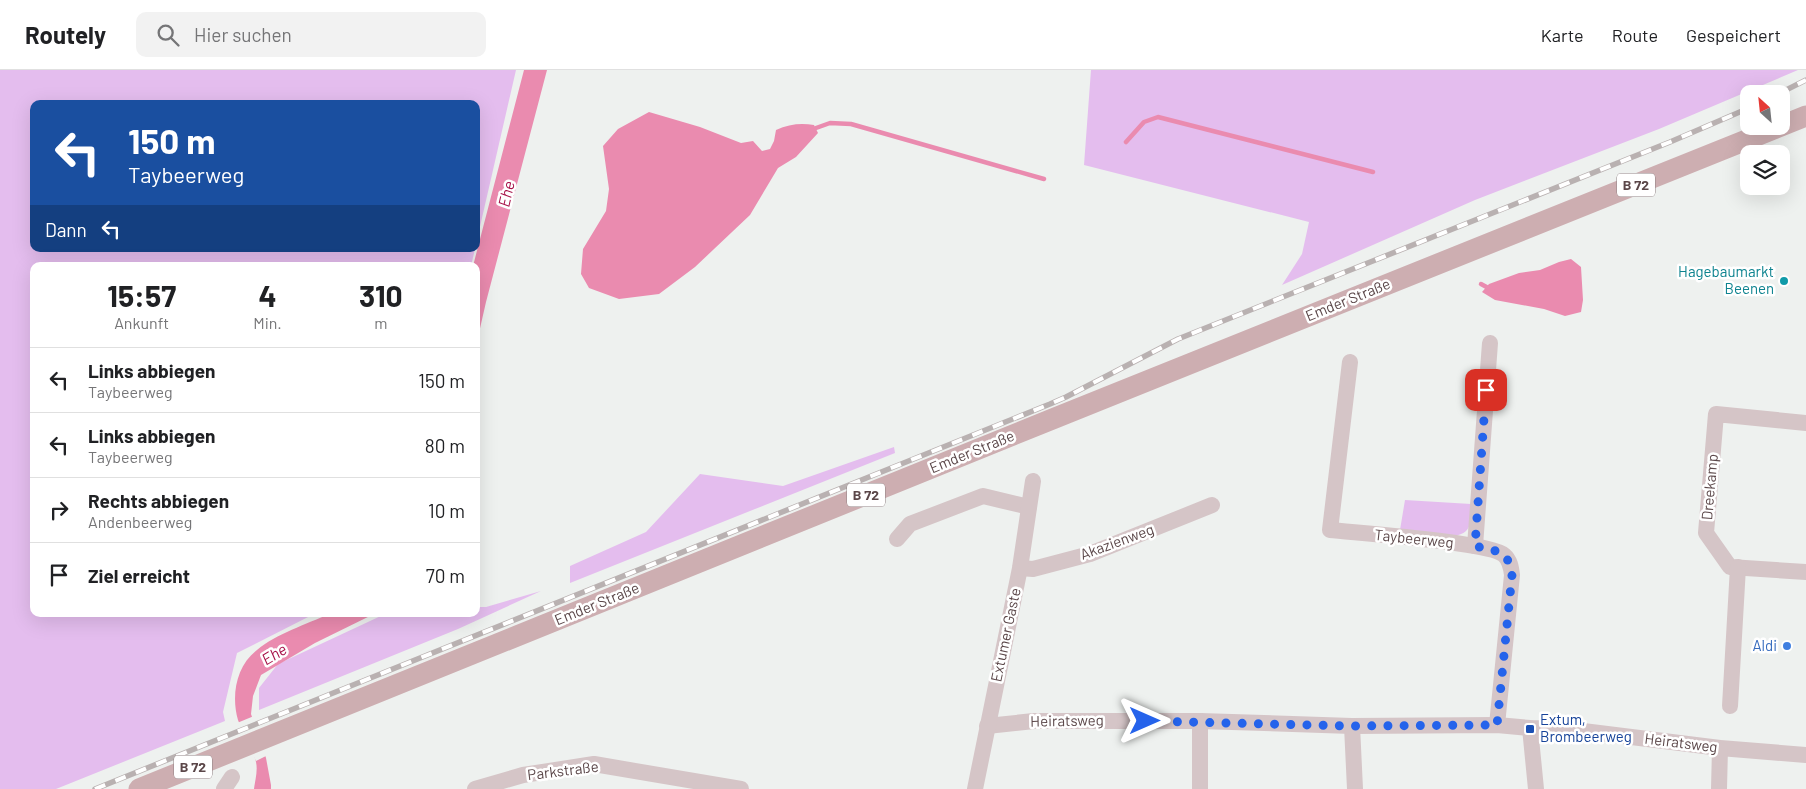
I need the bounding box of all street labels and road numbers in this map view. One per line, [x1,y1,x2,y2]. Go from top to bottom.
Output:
road number: B 72 [1617,174,1655,196]
street label: Emder Straße [1303,274,1393,324]
street label: Emder Straße [927,426,1017,476]
street label: Dreekamp [1697,453,1721,521]
road number: B 72 [847,484,885,506]
street label: Akazienweg [1077,519,1156,563]
street label: Taybeerweg [1374,525,1454,551]
street label: Emder Straße [552,578,642,628]
street label: Extumer Gaste [986,586,1024,683]
street label: Heiratsweg [1030,710,1104,730]
street label: Heiratsweg [1644,729,1719,755]
road number: B 72 [174,756,212,779]
street label: Parkstraße [526,757,599,783]

